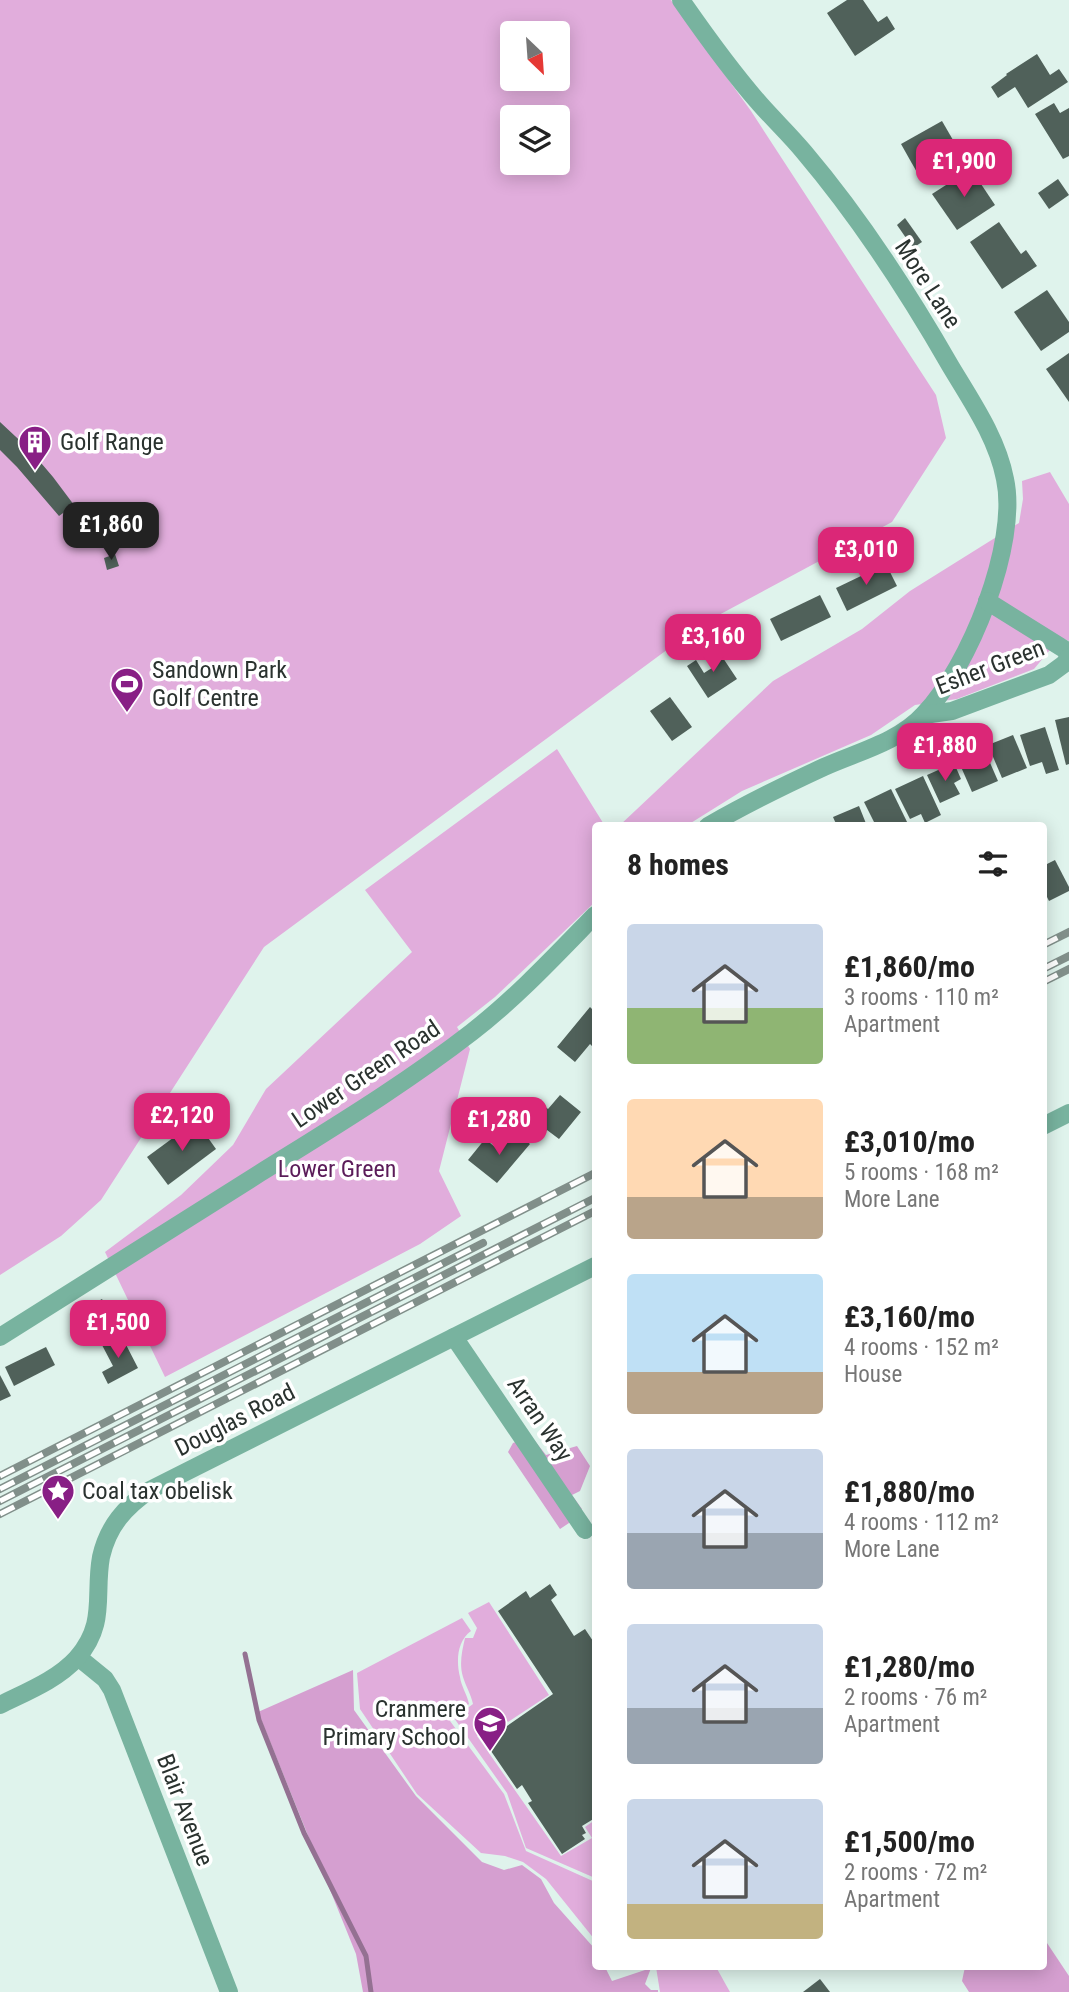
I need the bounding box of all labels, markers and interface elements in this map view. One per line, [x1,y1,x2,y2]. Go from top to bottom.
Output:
north arrow [500,21,570,91]
map controls [500,21,570,175]
button: layers [500,105,570,175]
pin: £1,900 [907,140,1021,199]
text: £1,900 [932,148,996,175]
street label: More Lane [889,235,967,333]
building icon: Golf Range [16,423,54,472]
place label: Golf Range [60,428,164,456]
pin: £1,860 [54,503,168,562]
text: £1,860 [79,511,143,538]
pin: £3,010 [809,528,923,587]
text: £3,010 [834,536,898,563]
pin: £3,160 [656,614,770,674]
text: £3,160 [681,623,745,650]
street label: Esher Green [932,634,1048,700]
place label: Sandown Park Golf Centre [152,656,287,712]
sports icon: Sandown Park Golf Centre [108,665,146,714]
pin: £1,880 [888,724,1002,783]
text: £1,880 [913,732,977,759]
icon: filters [974,845,1012,883]
text: 8 homes [627,847,729,882]
text: £1,860/mo [844,949,975,984]
icon: home [683,952,767,1036]
text: 3 rooms · 110 m² [844,984,999,1011]
text: Apartment [844,1011,940,1038]
street label: Lower Green Road [287,1014,445,1134]
pin: £2,120 [125,1094,239,1153]
pin: £1,280 [442,1098,556,1157]
text: £2,120 [150,1102,214,1129]
text: £1,280 [467,1106,531,1133]
text: £3,010/mo [844,1124,975,1159]
icon: home [683,1127,767,1211]
park label: Lower Green [278,1155,396,1183]
text: 5 rooms · 168 m² [844,1159,999,1186]
text: More Lane [844,1186,940,1213]
text: £3,160/mo [844,1299,975,1334]
pin: £1,500 [61,1300,175,1360]
icon: home [683,1302,767,1386]
text: £1,500 [86,1309,150,1336]
text: 4 rooms · 152 m² [844,1334,999,1361]
text: House [844,1361,902,1388]
street label: Arran Way [502,1371,578,1467]
street label: Douglas Road [170,1378,300,1462]
place icon: Coal tax obelisk [39,1472,77,1521]
text: £1,880/mo [844,1474,975,1509]
place label: Coal tax obelisk [82,1477,233,1505]
icon: home [683,1477,767,1561]
text: 4 rooms · 112 m² [844,1509,999,1536]
text: More Lane [844,1536,940,1563]
text: £1,280/mo [844,1649,975,1684]
icon: home [683,1652,767,1736]
text: 2 rooms · 76 m² [844,1684,987,1711]
place label: Cranmere Primary School [323,1695,466,1751]
school or university icon: Cranmere Primary School [471,1704,509,1753]
text: Apartment [844,1711,940,1738]
street label: Blair Avenue [151,1750,219,1870]
text: £1,500/mo [844,1824,975,1859]
icon: home [683,1827,767,1911]
text: 2 rooms · 72 m² [844,1859,987,1886]
text: Apartment [844,1886,940,1913]

